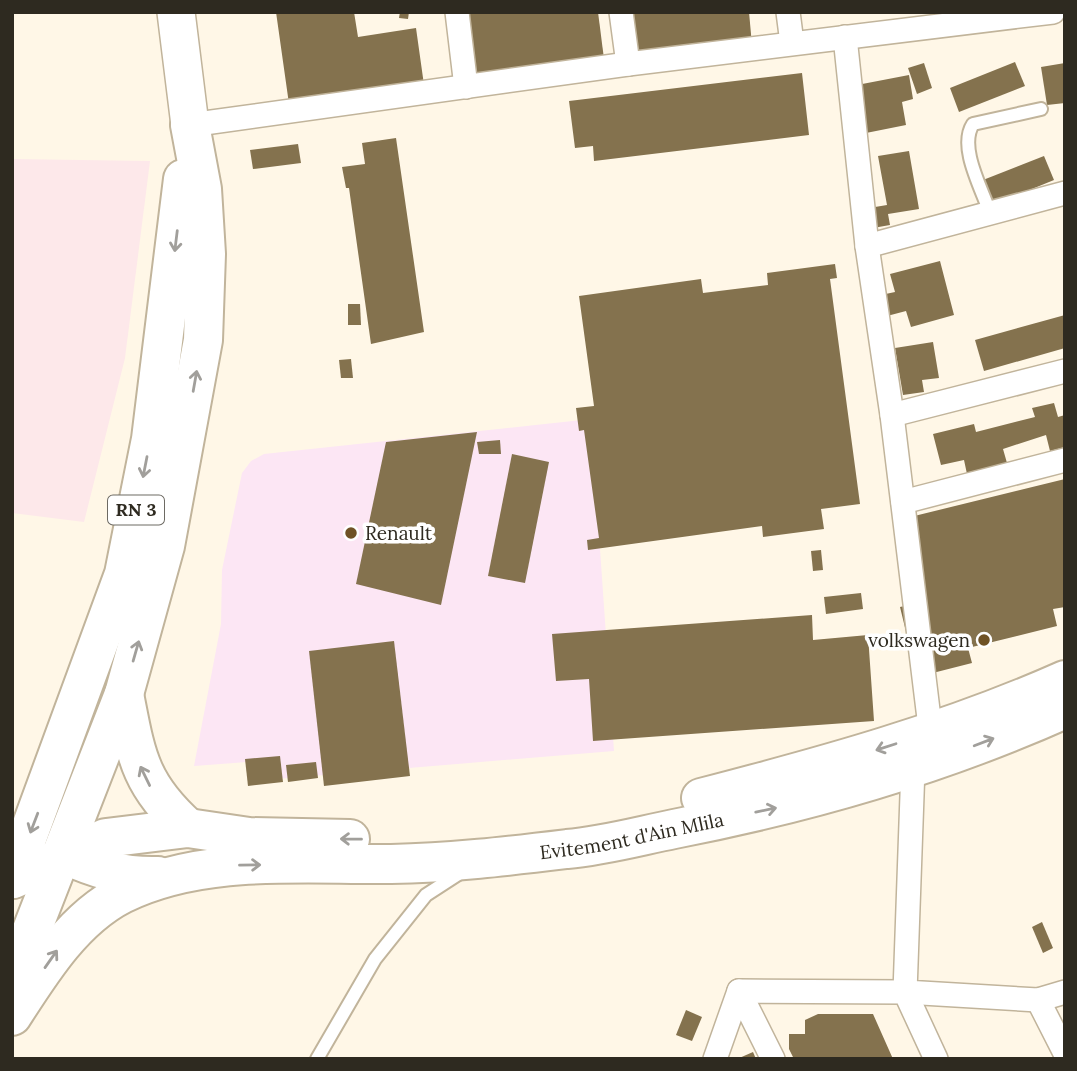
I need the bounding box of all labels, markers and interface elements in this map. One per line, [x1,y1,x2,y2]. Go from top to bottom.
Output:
one-way arrow [170,230,183,252]
one-way arrow [189,370,203,393]
one-way arrow [138,455,152,478]
road number: RN 3 [108,496,164,524]
place label: Renault [365,521,433,545]
marker: Renault [343,525,359,541]
place label: volkswagen [868,628,970,652]
marker: volkswagen [976,632,992,648]
one-way arrow [130,640,143,662]
one-way arrow [972,735,994,747]
one-way arrow [876,741,898,754]
one-way arrow [138,766,152,787]
one-way arrow [754,802,777,816]
street label: Evitement d'Ain Mlila [538,807,726,864]
one-way arrow [26,812,39,834]
one-way arrow [339,832,362,846]
one-way arrow [238,858,261,872]
one-way arrow [44,950,58,969]

